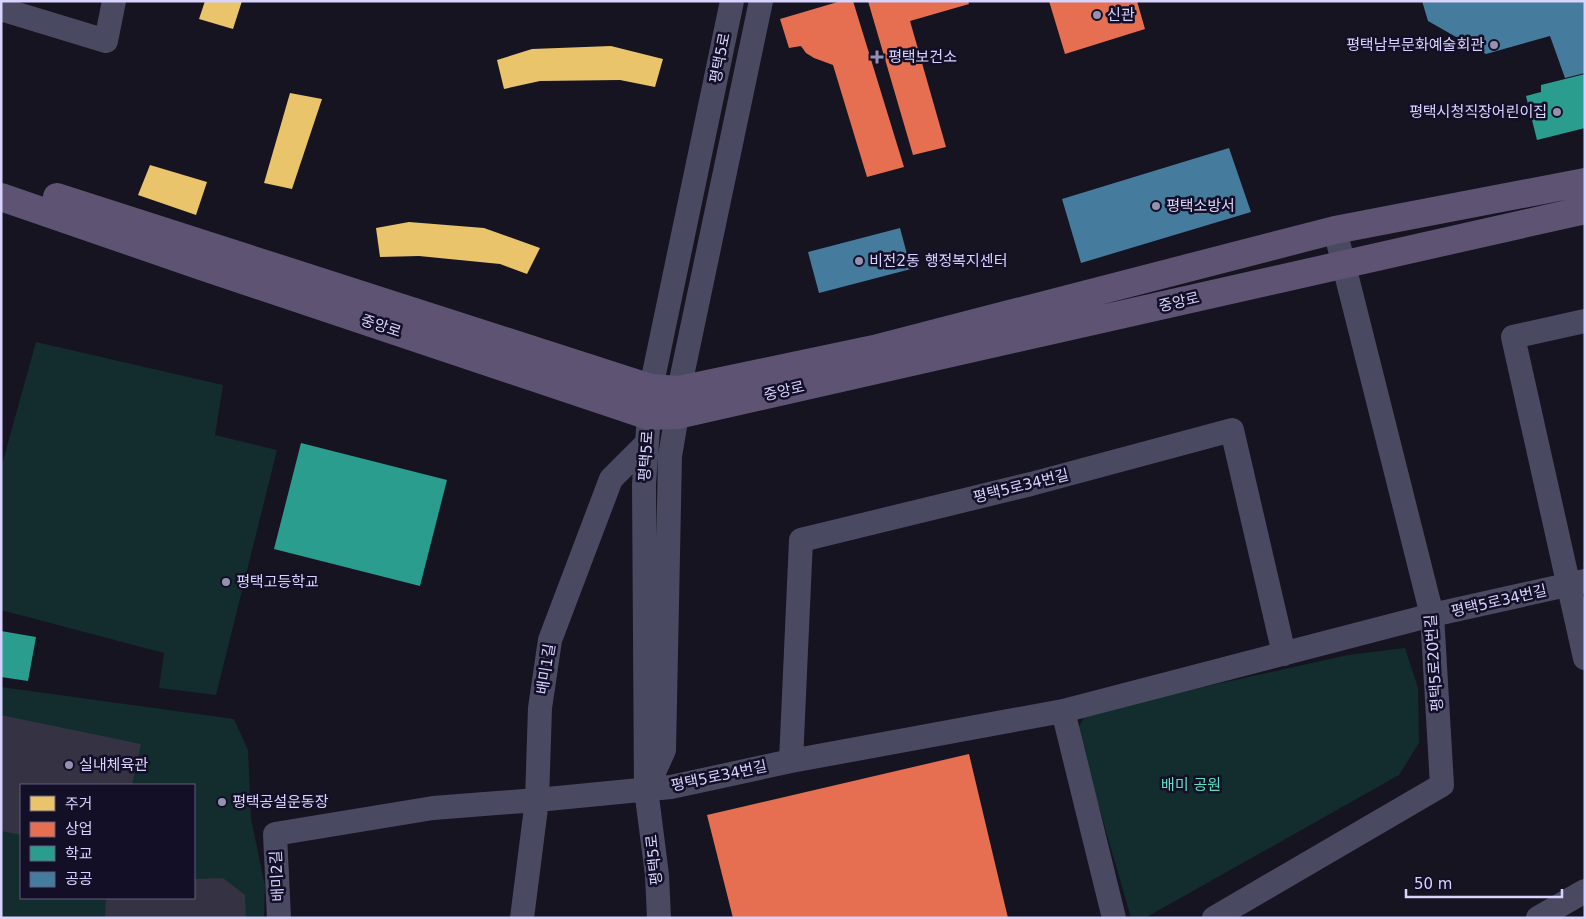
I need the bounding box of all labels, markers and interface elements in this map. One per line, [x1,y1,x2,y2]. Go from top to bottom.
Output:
place label: 신관 [1107,6,1135,24]
marker: 신관 [1091,9,1103,21]
street label: 평택5로 [706,31,734,85]
place label: 평택남부문화예술회관 [1346,36,1484,54]
marker: 평택남부문화예술회관 [1488,39,1500,51]
place label: 평택보건소 [888,48,957,66]
marker: 평택보건소 [870,50,884,64]
place label: 평택시청직장어린이집 [1409,103,1547,121]
marker: 평택시청직장어린이집 [1551,106,1563,118]
place label: 평택소방서 [1166,197,1235,215]
marker: 평택소방서 [1150,200,1162,212]
place label: 비전2동 행정복지센터 [869,252,1008,270]
marker: 비전2동 행정복지센터 [853,255,865,267]
street label: 중앙로 [1157,289,1201,315]
street label: 중앙로 [359,311,403,341]
street label: 중앙로 [762,378,806,404]
street label: 평택5로 [635,430,657,482]
street label: 평택5로34번길 [971,465,1071,507]
place label: 평택고등학교 [236,573,319,591]
marker: 평택고등학교 [220,576,232,588]
street label: 평택5로34번길 [1449,581,1549,621]
street label: 평택5로20번길 [1422,614,1446,712]
street label: 배미1길 [533,642,559,696]
place label: 실내체육관 [79,756,148,774]
street label: 평택5로34번길 [669,757,769,795]
marker: 실내체육관 [63,759,75,771]
park label: 배미 공원 [1161,776,1221,794]
legend [20,784,195,899]
place label: 평택공설운동장 [232,793,329,811]
text: 주거 [65,795,93,813]
marker: 평택공설운동장 [216,796,228,808]
text: 상업 [65,820,93,838]
street label: 평택5로 [642,834,666,886]
text: 학교 [65,845,93,863]
street label: 배미2길 [267,850,287,902]
scale bar [1406,866,1562,898]
text: 공공 [65,870,93,888]
text: 50 m [1414,875,1452,893]

